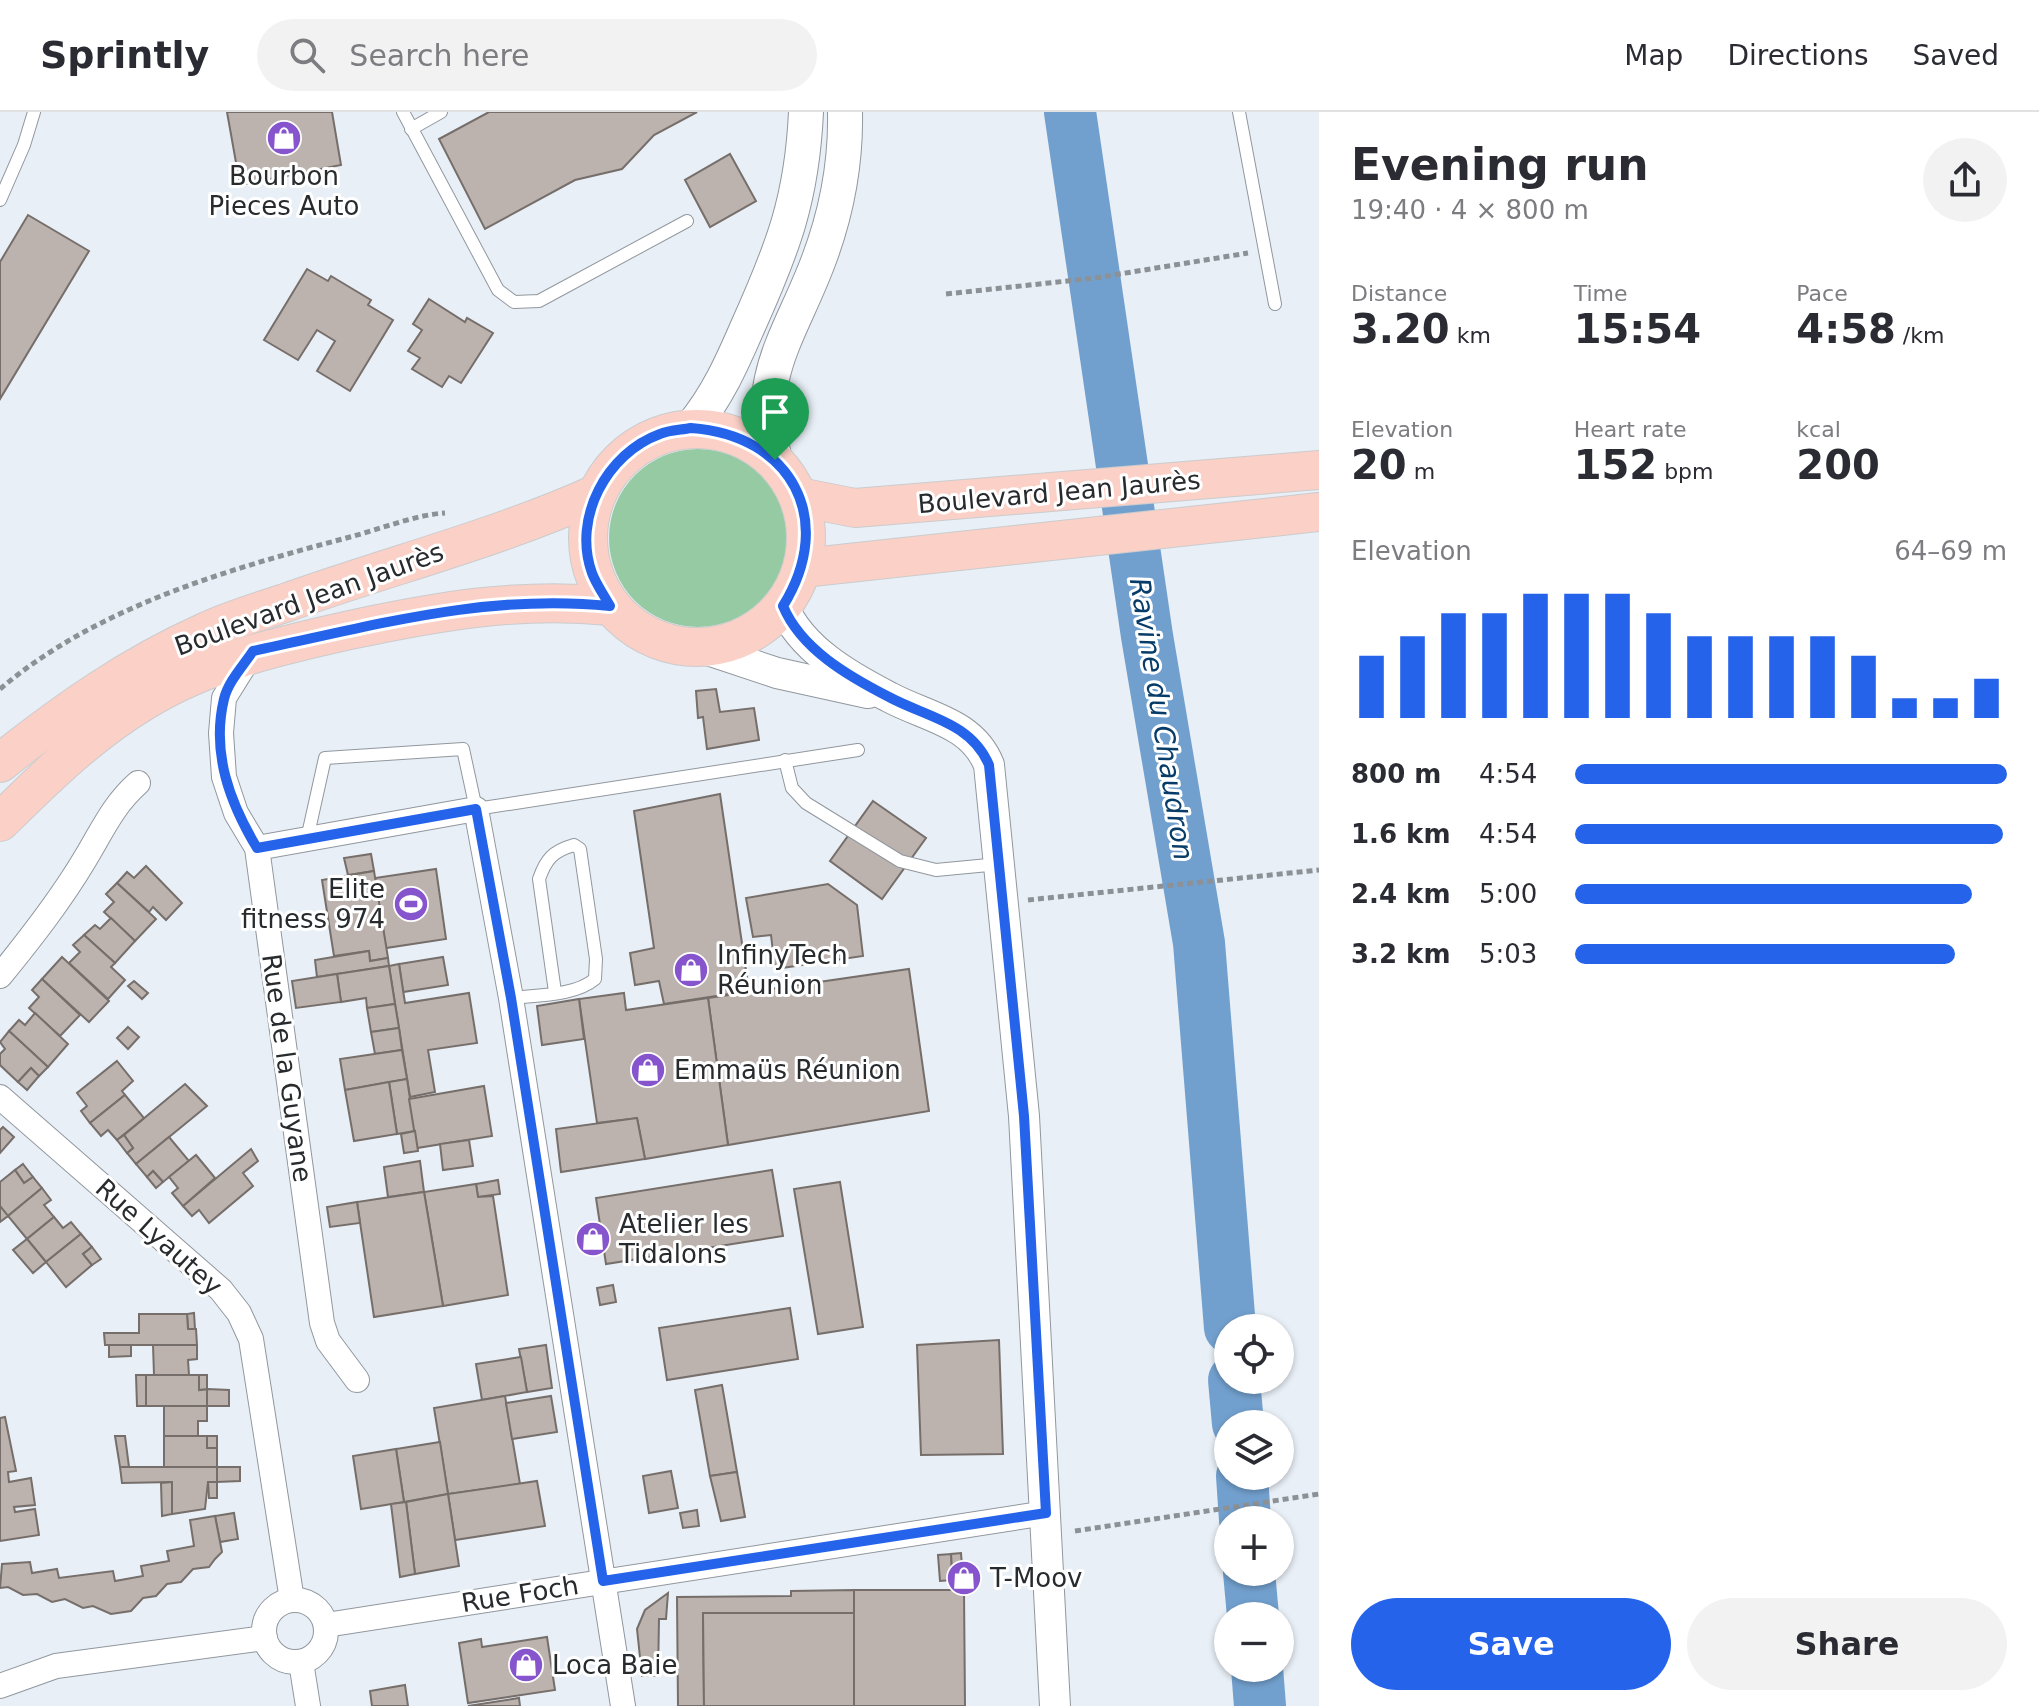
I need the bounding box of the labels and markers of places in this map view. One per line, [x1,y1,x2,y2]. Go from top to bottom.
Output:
shop icon: Bourbon Pieces Auto [265,119,303,157]
place label: Bourbon Pieces Auto [209,161,359,221]
pin [741,378,809,460]
place label: Elite fitness 974 [241,874,385,934]
sports icon: Elite fitness 974 [392,885,430,923]
place label: InfinyTech Réunion [717,940,848,1000]
shop icon: InfinyTech Réunion [672,951,710,989]
shop icon: Emmaüs Réunion [629,1051,667,1089]
place label: Emmaüs Réunion [674,1055,901,1085]
place label: Atelier les Tidalons [618,1209,749,1269]
shop icon: Atelier les Tidalons [574,1220,612,1258]
shop icon: T-Moov [945,1559,983,1597]
place label: T-Moov [989,1563,1083,1593]
shop icon: Loca Baie [507,1646,545,1684]
place label: Loca Baie [552,1650,677,1680]

